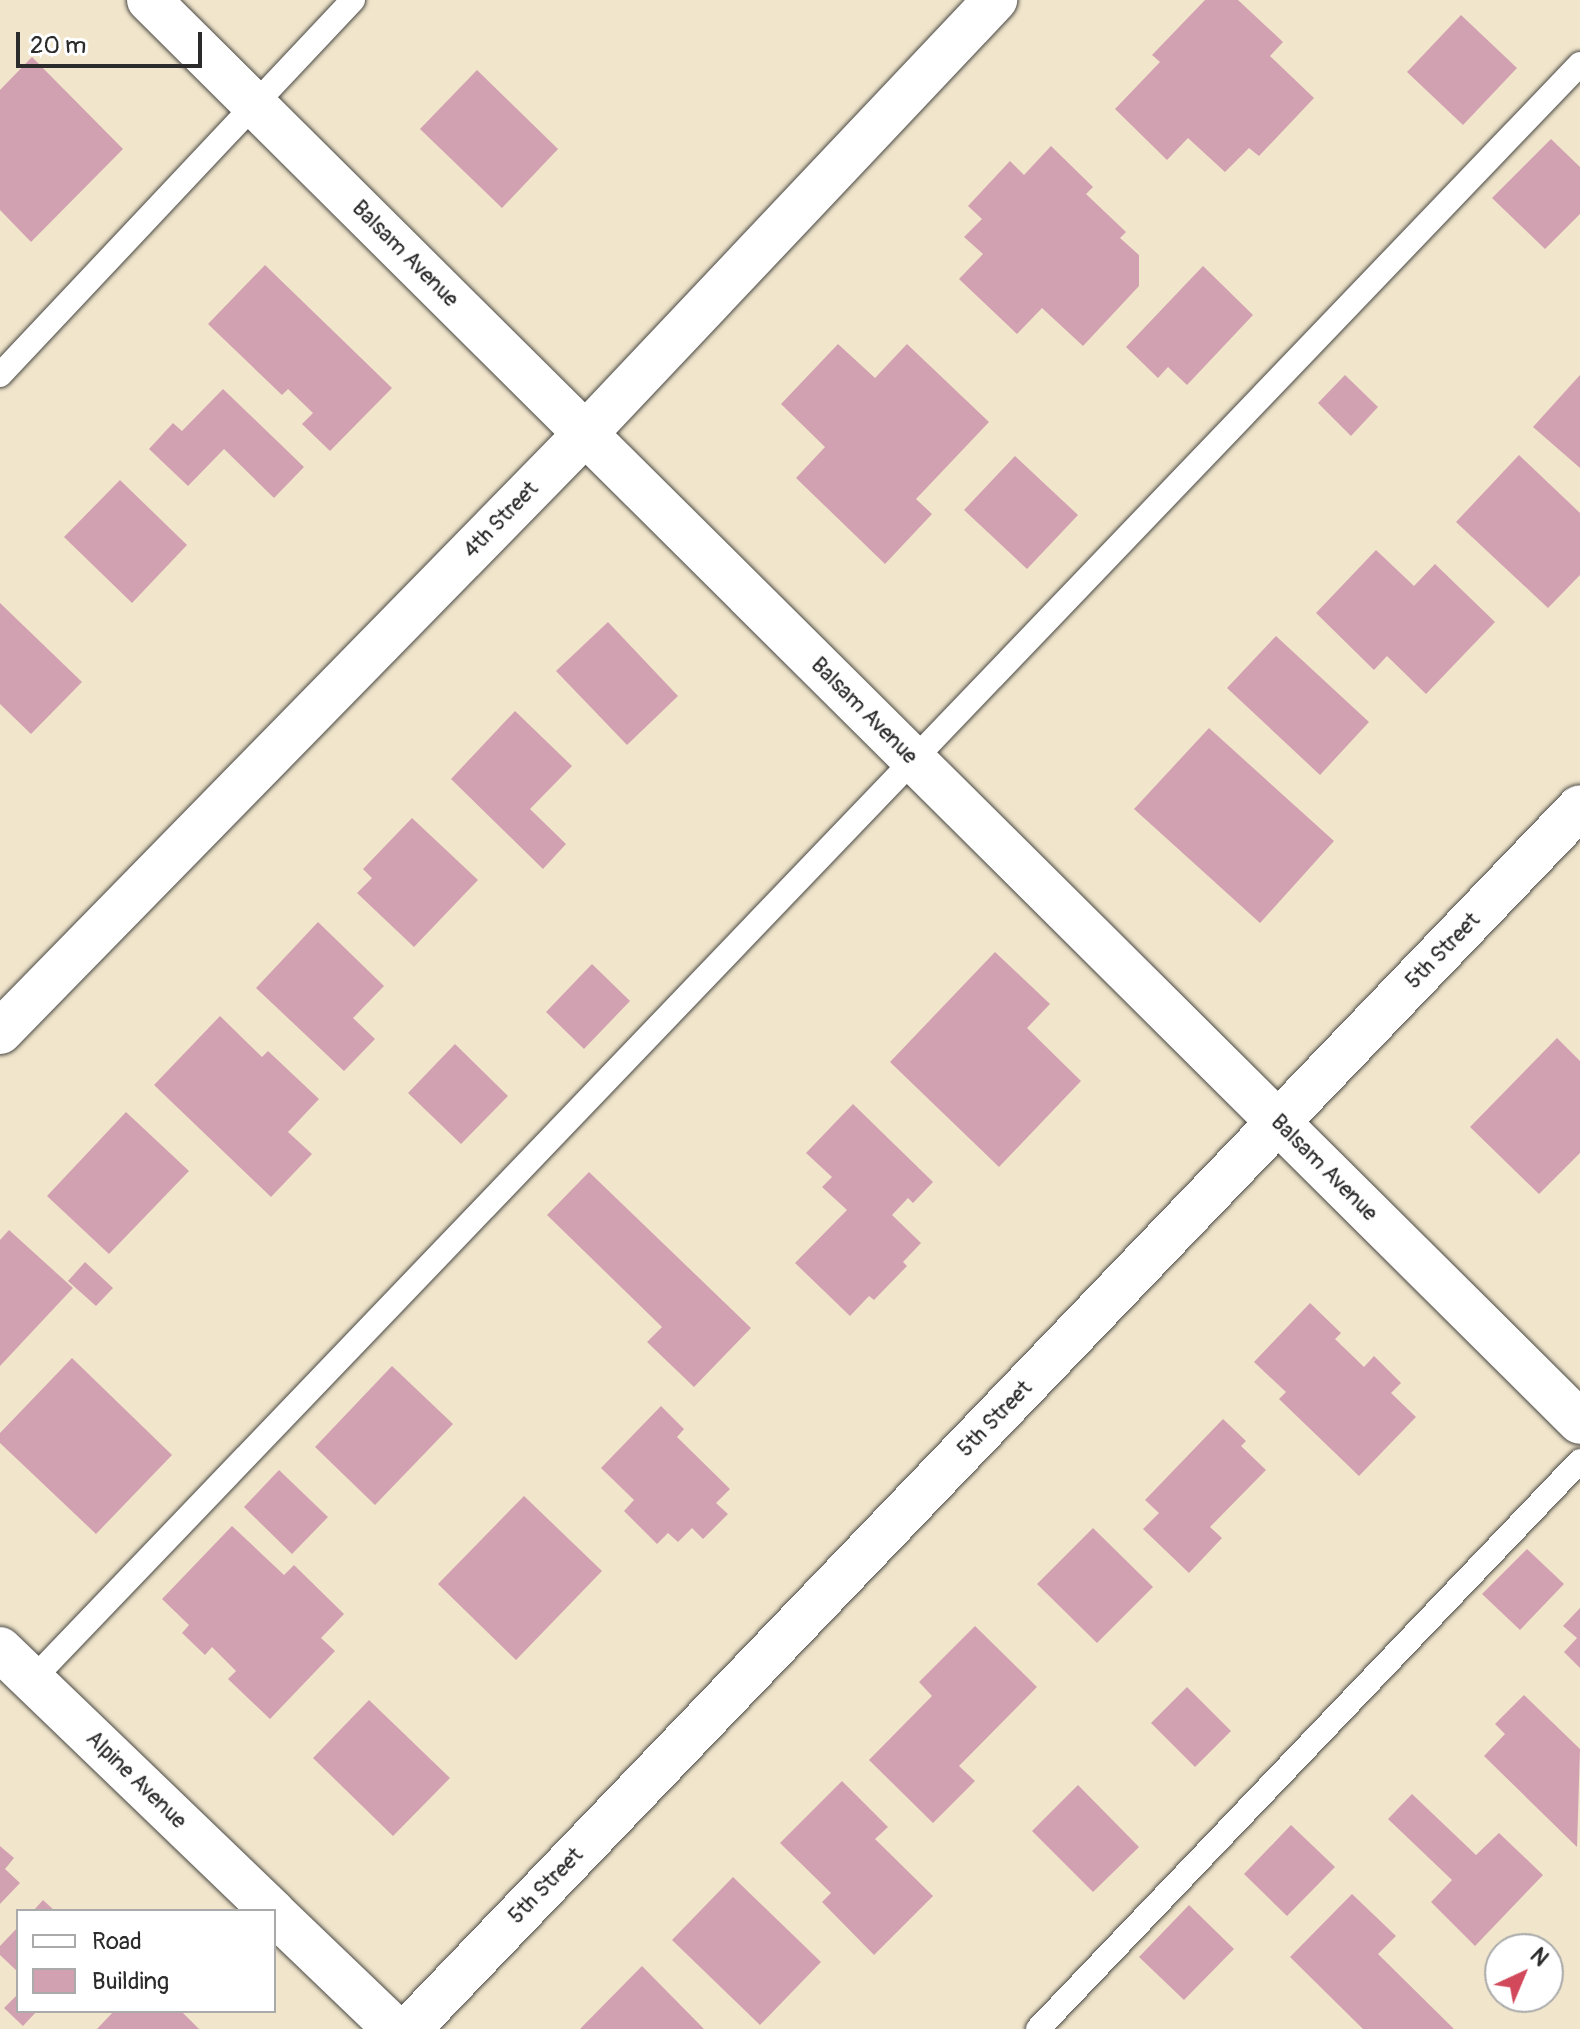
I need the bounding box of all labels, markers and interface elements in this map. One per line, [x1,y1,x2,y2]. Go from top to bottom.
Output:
scale bar [20,16,206,66]
text: 20 m [30,31,86,60]
street label: Balsam Avenue [346,195,464,313]
street label: 4th Street [458,476,544,564]
street label: Balsam Avenue [805,652,923,770]
street label: 5th Street [1400,907,1486,995]
street label: Balsam Avenue [1265,1109,1383,1227]
street label: 5th Street [952,1375,1038,1463]
street label: Alpine Avenue [80,1726,192,1834]
street label: 5th Street [503,1842,589,1930]
legend [16,1909,276,2013]
text: Road [92,1927,142,1956]
north arrow [1484,1933,1564,2013]
text: N [1524,1942,1554,1972]
text: Building [92,1967,169,1996]

